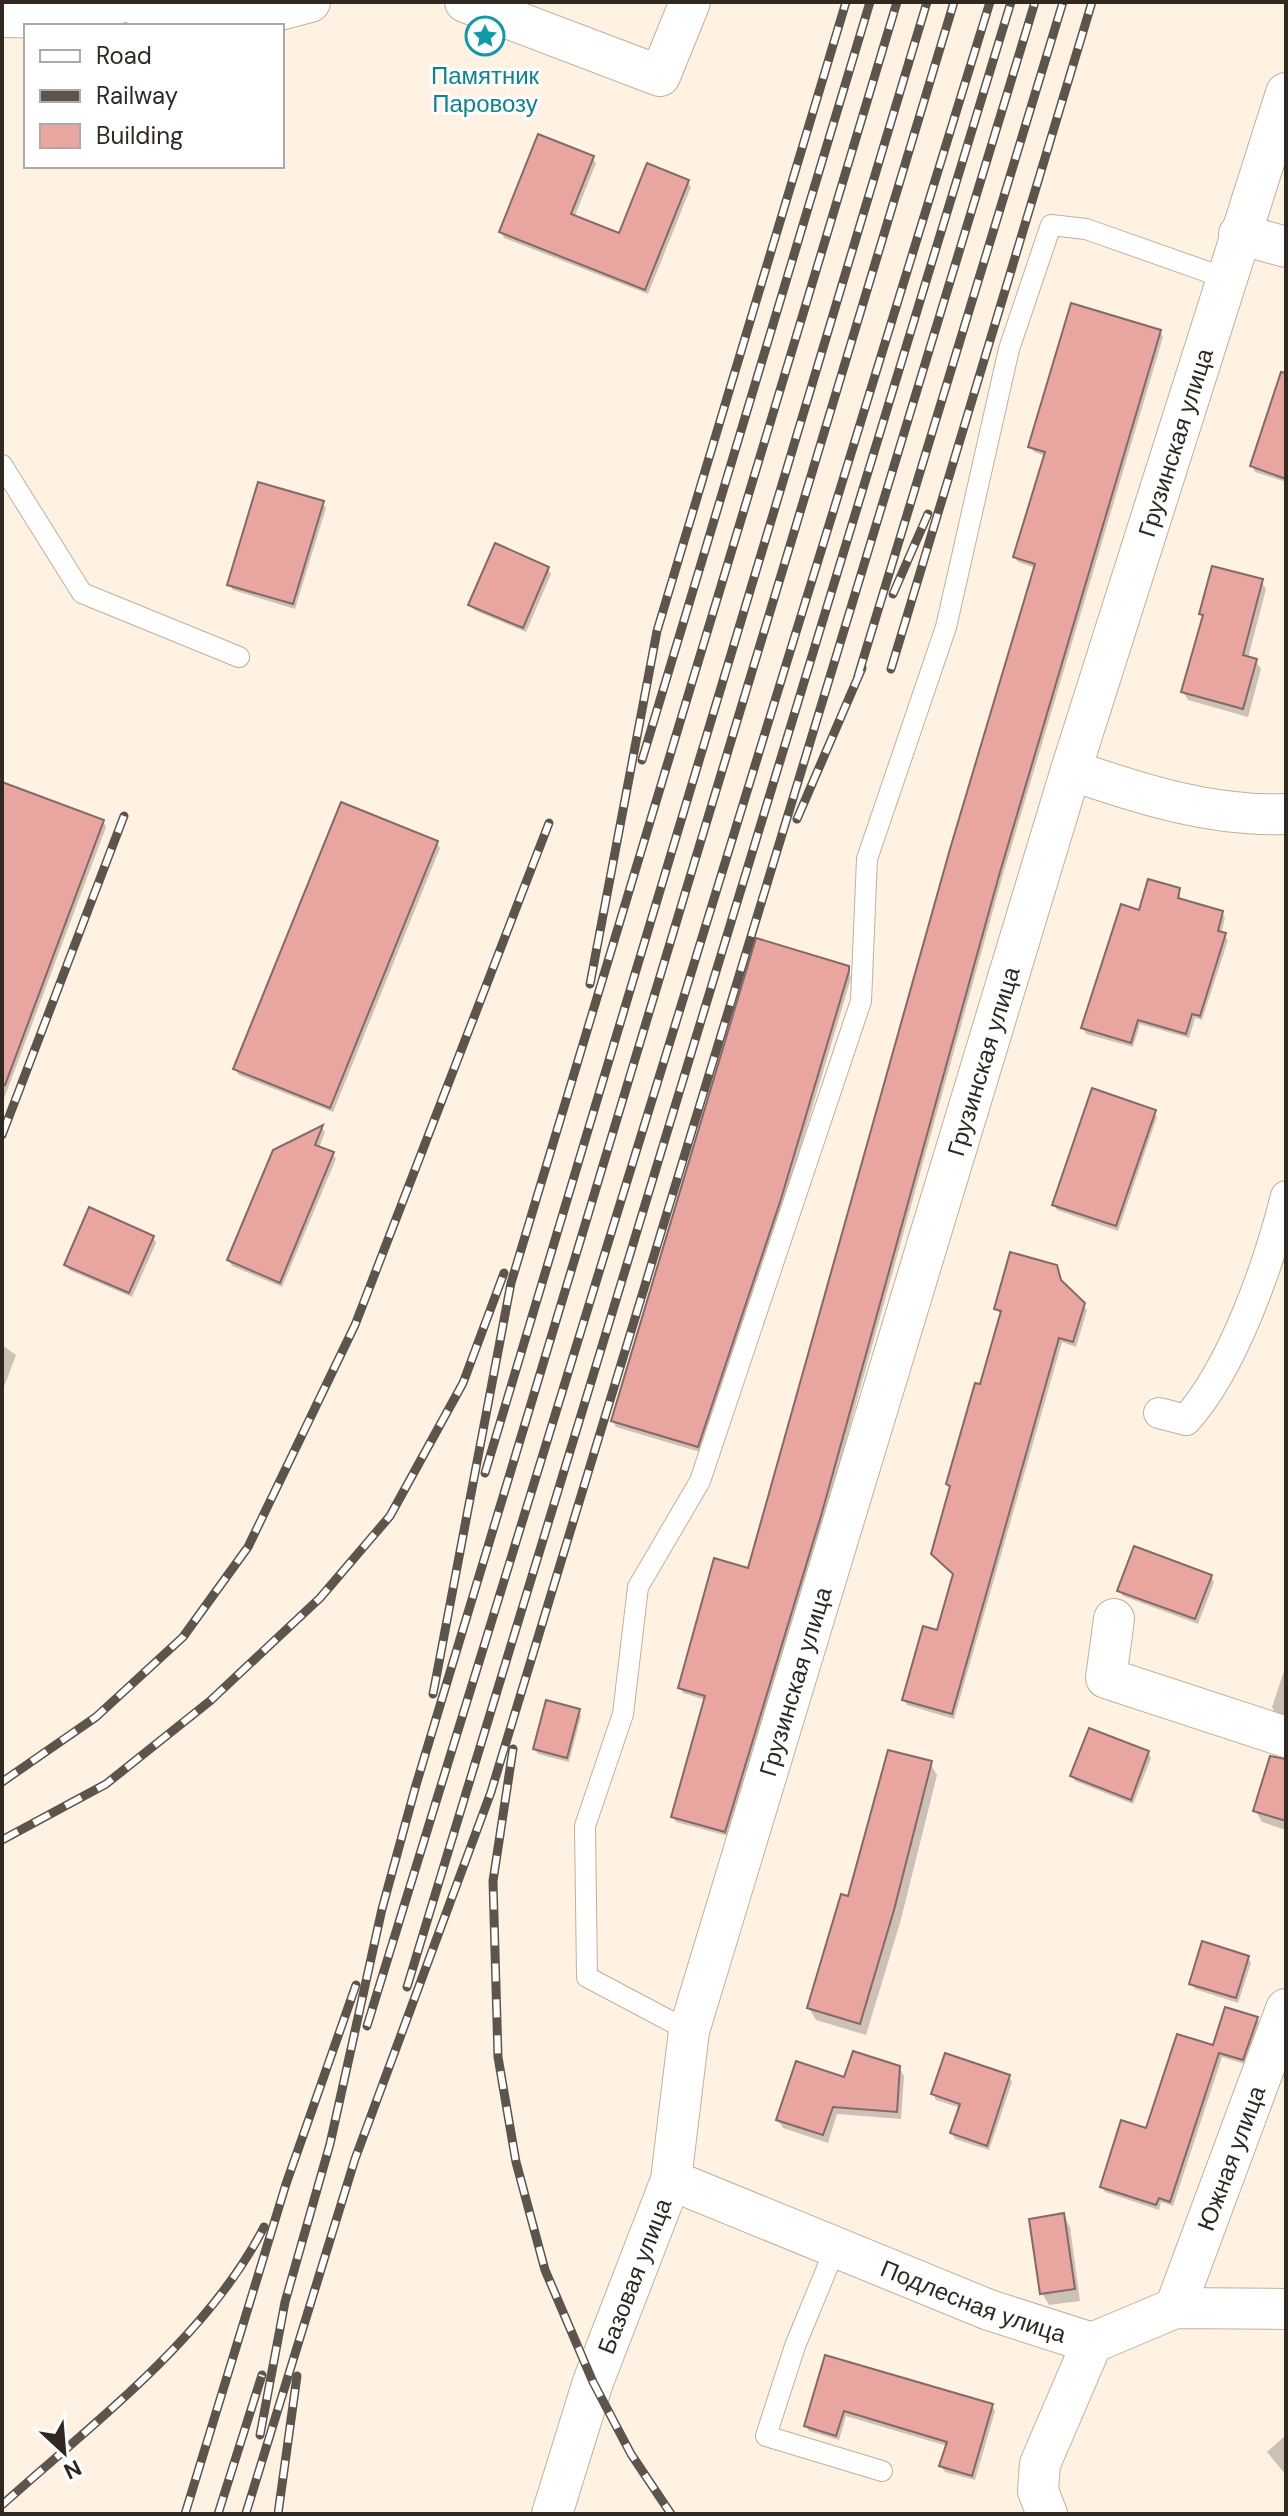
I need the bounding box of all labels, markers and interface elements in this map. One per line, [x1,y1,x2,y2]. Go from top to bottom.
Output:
place icon: Памятник Паровозу [464,15,506,57]
legend [24,24,284,168]
text: Road [96,40,152,71]
place label: Памятник Паровозу [431,60,540,119]
text: Railway [96,80,178,111]
text: Building [96,120,183,151]
street label: Грузинская улица [1131,344,1220,541]
street label: Грузинская улица [939,962,1026,1160]
street label: Грузинская улица [752,1583,838,1780]
street label: Южная улица [1190,2081,1272,2235]
street label: Базовая улица [590,2193,678,2358]
street label: Подлесная улица [876,2252,1071,2349]
north arrow [24,2412,104,2492]
text: N [59,2453,86,2486]

